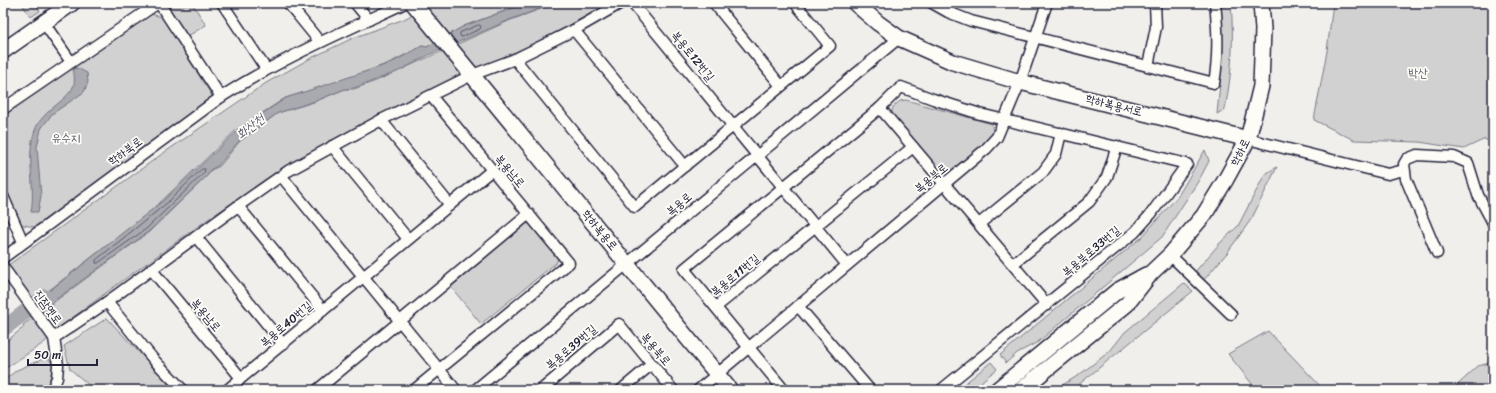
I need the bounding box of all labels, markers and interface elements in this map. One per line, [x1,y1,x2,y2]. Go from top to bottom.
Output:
street label: 복용로12번길 [665,26,721,87]
park label: 박산 [1408,62,1428,84]
street label: 학하복용서로 [1083,87,1145,123]
water label: 화산천 [231,107,271,145]
park label: 유수지 [52,127,80,149]
street label: 학하북로 [103,131,147,171]
street label: 학하로 [1224,134,1256,170]
street label: 복용남로 [489,149,531,193]
street label: 복용북로 [909,157,953,199]
street label: 복용로 [661,186,697,222]
street label: 학하복용로 [576,204,624,256]
street label: 복용북로33번길 [1057,220,1126,282]
street label: 복용로11번길 [705,248,765,302]
street label: 진잠옛로 [28,285,68,329]
street label: 복용남로 [185,293,227,337]
street label: 복용로40번길 [255,295,318,353]
street label: 복용로39번길 [540,318,602,375]
street label: 복용북로 [635,327,677,371]
scale bar [28,341,97,367]
text: 50 m [34,344,61,366]

